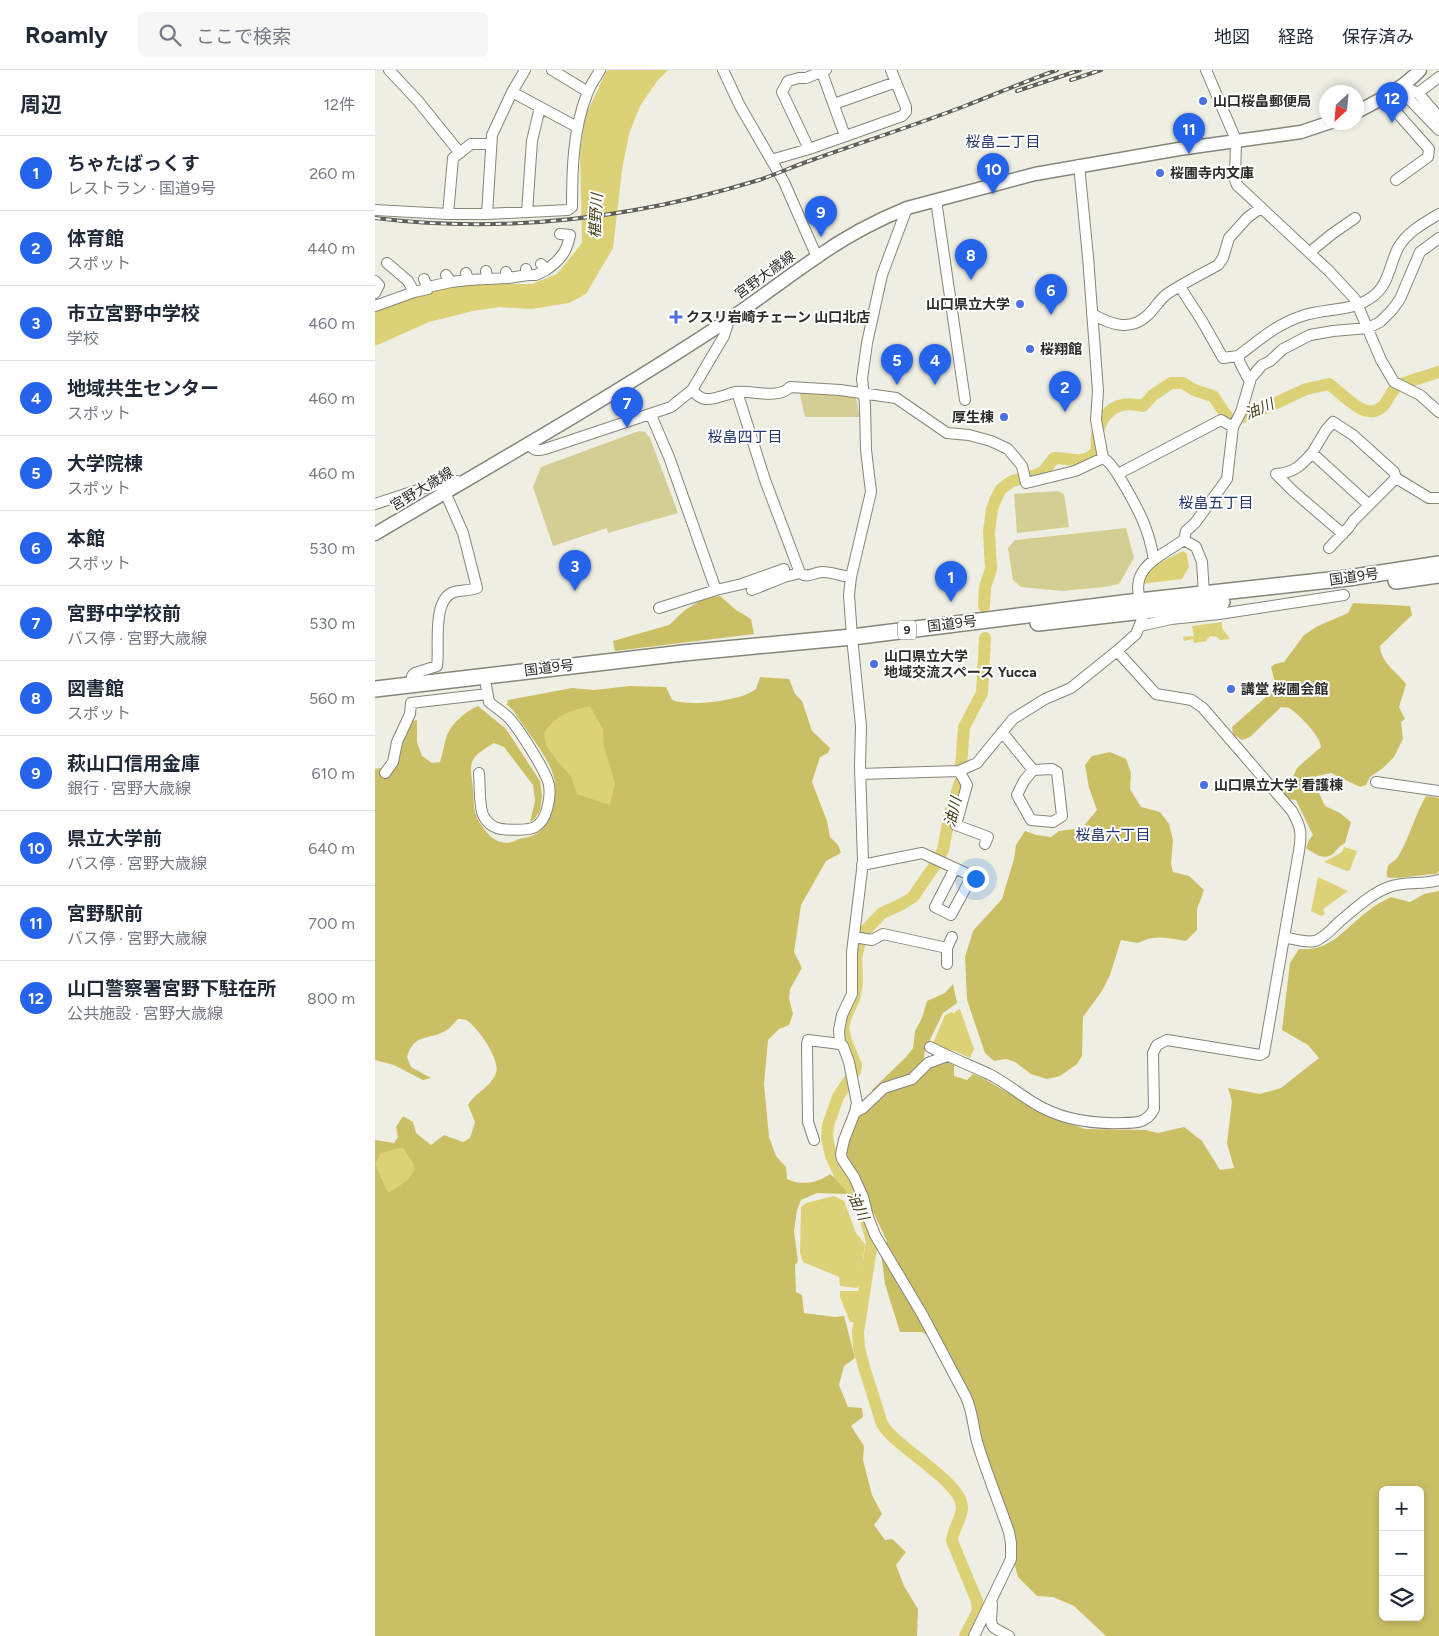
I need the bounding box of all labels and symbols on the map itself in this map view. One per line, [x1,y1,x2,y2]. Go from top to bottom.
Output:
pin: 12 [1376,82,1408,123]
north arrow [1319,85,1364,130]
place label: 山口桜畠郵便局 [1213,93,1311,110]
marker: 山口桜畠郵便局 [1197,95,1209,107]
pin: 11 [1173,113,1205,154]
district label: 桜畠二丁目 [965,133,1041,151]
pin: 10 [977,153,1009,194]
place label: 桜圃寺内文庫 [1170,165,1254,182]
marker: 桜圃寺内文庫 [1154,167,1166,179]
water label: 椹野川 [586,191,606,239]
pin: 9 [805,196,837,237]
pin: 8 [955,239,987,280]
street label: 宮野大歳線 [732,248,798,302]
pin: 6 [1035,274,1067,315]
place label: 山口県立大学 [926,296,1010,313]
marker: 山口県立大学 [1014,298,1026,310]
place label: クスリ岩崎チェーン 山口北店 [686,309,870,326]
marker: クスリ岩崎チェーン 山口北店 [670,311,682,323]
place label: 桜翔館 [1040,341,1082,358]
marker: 桜翔館 [1024,343,1036,355]
pin: 5 [881,344,913,385]
pin: 4 [919,344,951,385]
pin: 2 [1049,371,1081,412]
pin: 7 [611,387,643,428]
water label: 油川 [1242,394,1278,423]
place label: 厚生棟 [952,409,994,426]
marker: 厚生棟 [998,411,1010,423]
district label: 桜畠四丁目 [707,428,783,446]
street label: 宮野大歳線 [388,464,456,514]
district label: 桜畠五丁目 [1178,494,1254,512]
pin: 3 [559,550,591,591]
pin: 1 [935,561,967,602]
street label: 国道9号 [1328,565,1380,589]
street label: 国道9号 [926,613,978,635]
road number: 9 [898,620,916,640]
place label: 山口県立大学 地域交流スペース Yucca [884,648,1037,681]
street label: 国道9号 [523,657,575,679]
marker: 山口県立大学 地域交流スペース Yucca [868,658,880,670]
place label: 講堂 桜圃会館 [1241,681,1328,698]
marker: 講堂 桜圃会館 [1225,683,1237,695]
place label: 山口県立大学 看護棟 [1214,777,1343,794]
marker: 山口県立大学 看護棟 [1198,779,1210,791]
water label: 油川 [941,793,966,829]
district label: 桜畠六丁目 [1075,826,1151,844]
your location [963,866,989,892]
water label: 油川 [844,1189,873,1225]

